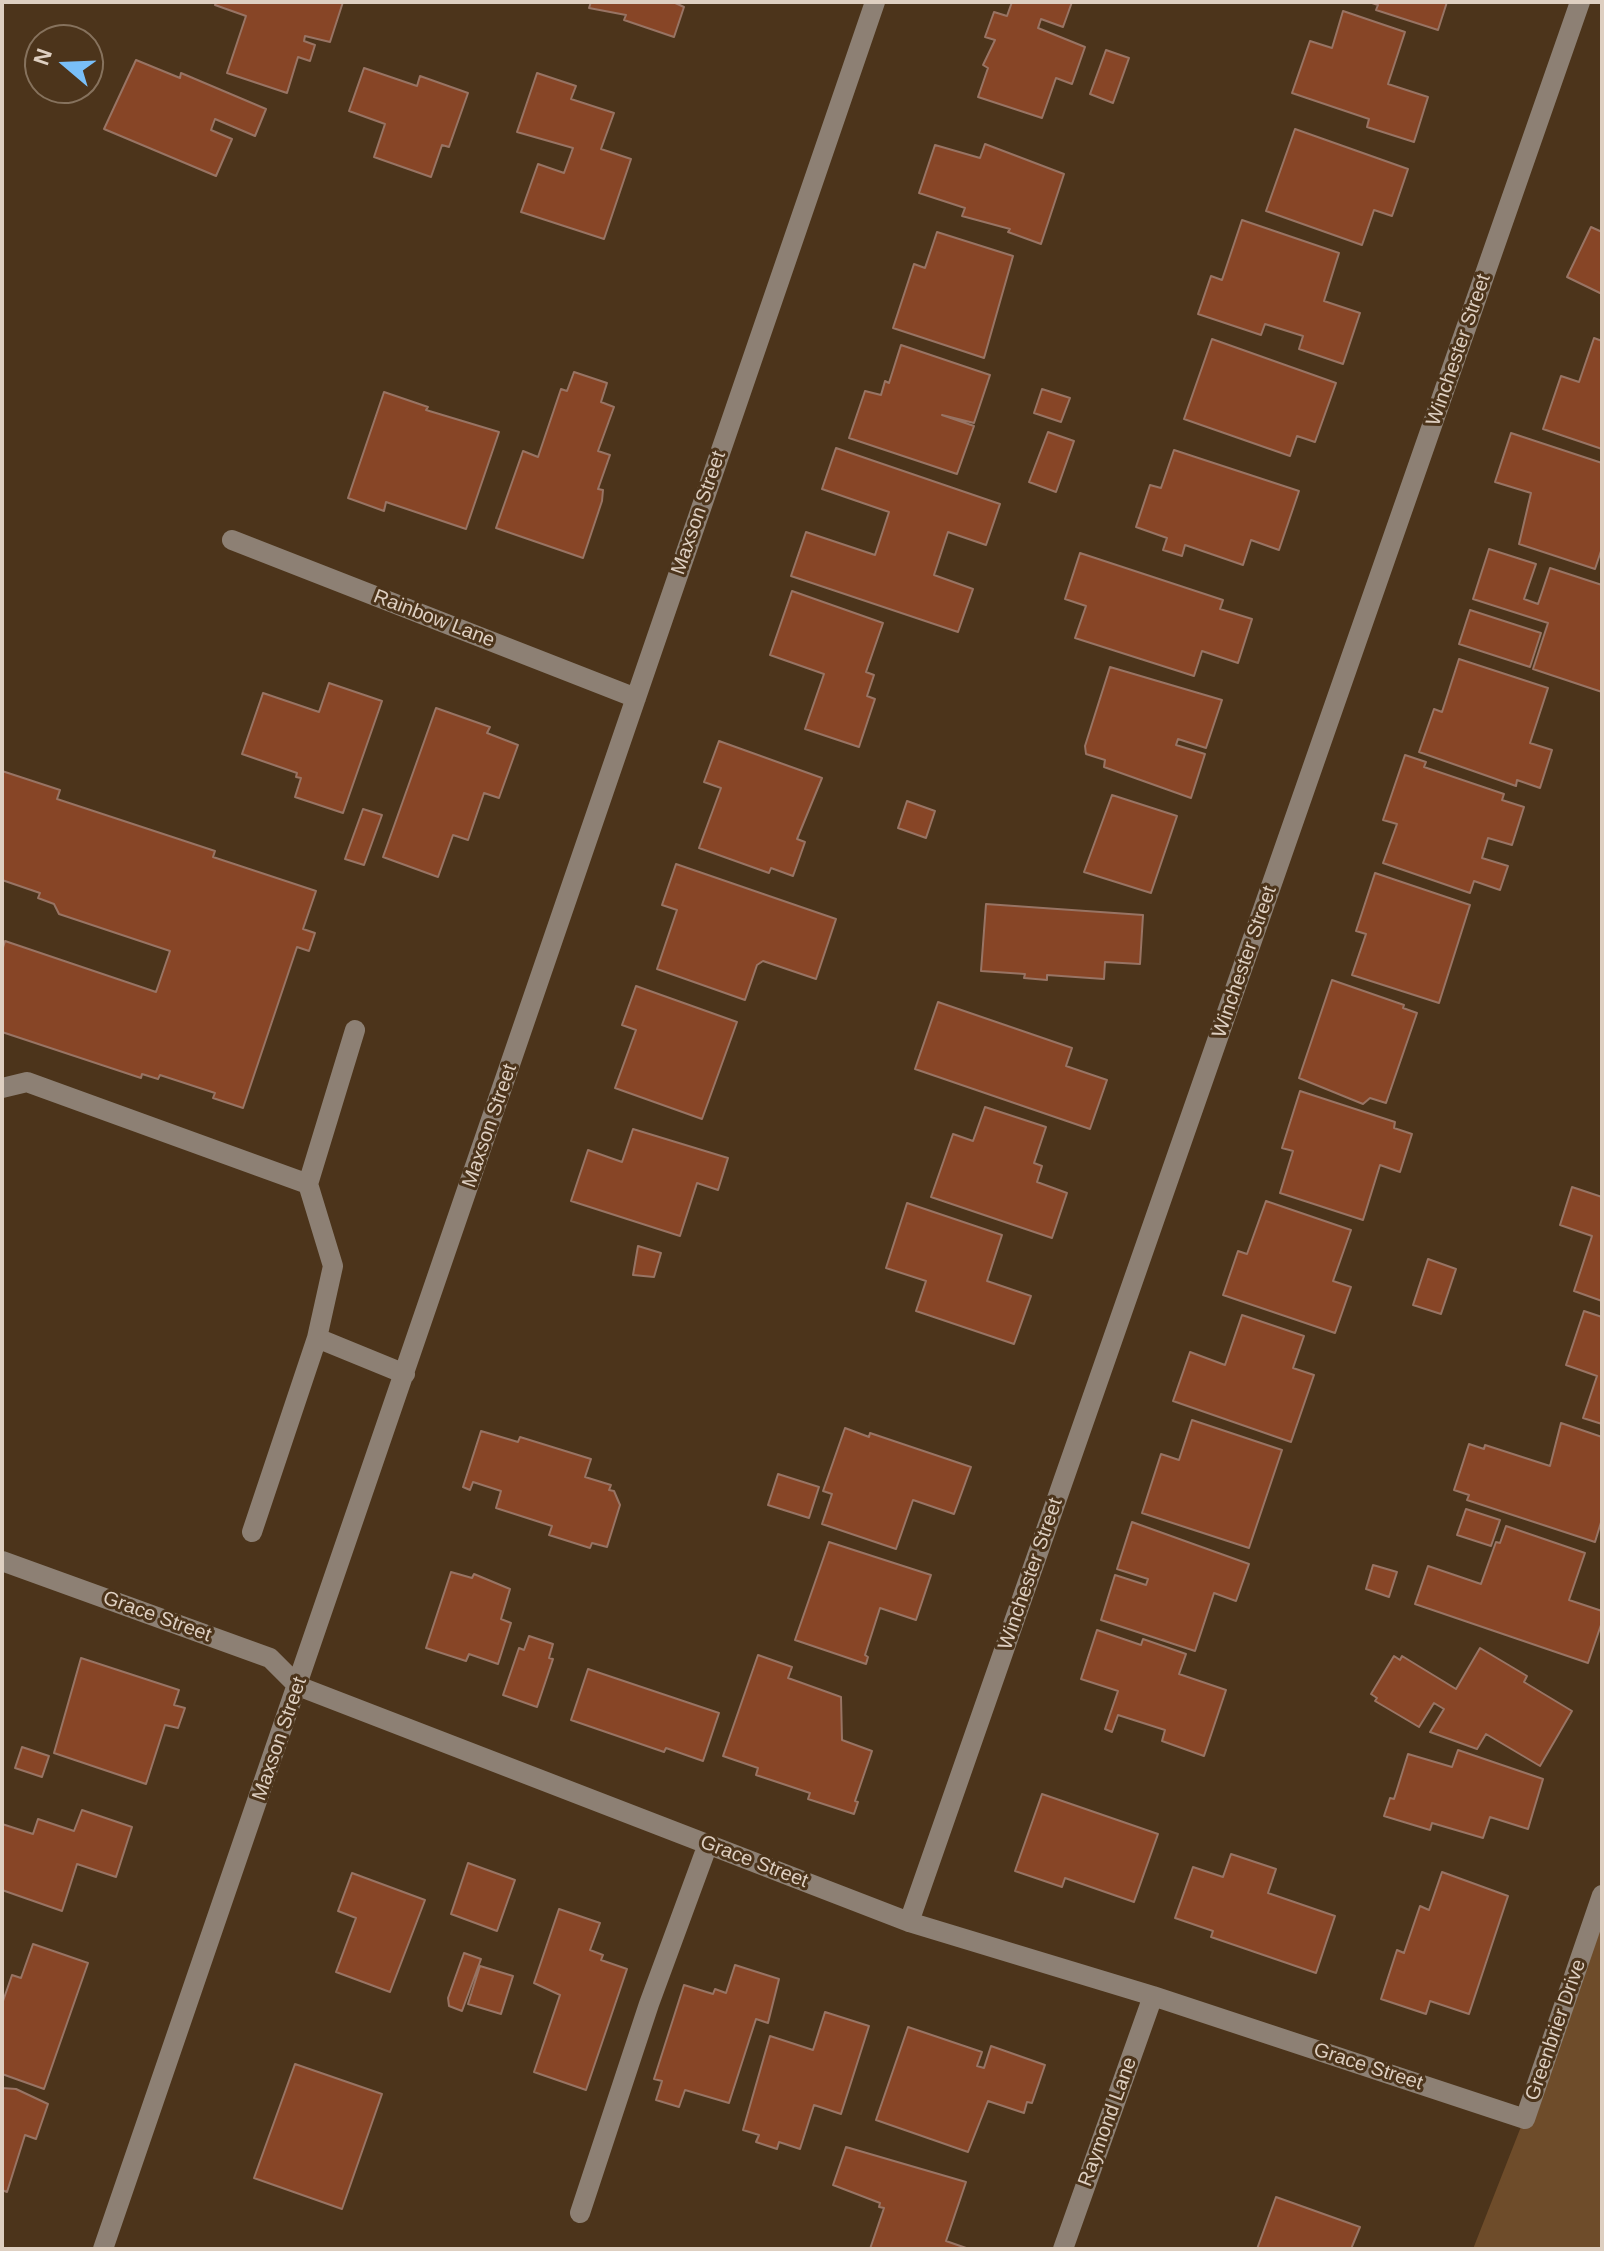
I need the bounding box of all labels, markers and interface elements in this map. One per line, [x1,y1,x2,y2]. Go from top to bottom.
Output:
north arrow [24,24,104,104]
text: N [28,45,57,68]
street label: Winchester Street [1422,271,1496,429]
street label: Maxson Street [667,448,731,578]
street label: Rainbow Lane [370,585,498,653]
street label: Winchester Street [1208,883,1282,1041]
street label: Maxson Street [458,1061,522,1191]
street label: Winchester Street [994,1495,1068,1653]
street label: Grace Street [100,1586,214,1648]
street label: Maxson Street [248,1674,312,1804]
street label: Grace Street [697,1830,811,1894]
street label: Greenbrier Drive [1521,1956,1591,2104]
street label: Grace Street [1310,2038,1426,2096]
street label: Raymond Lane [1074,2054,1142,2190]

